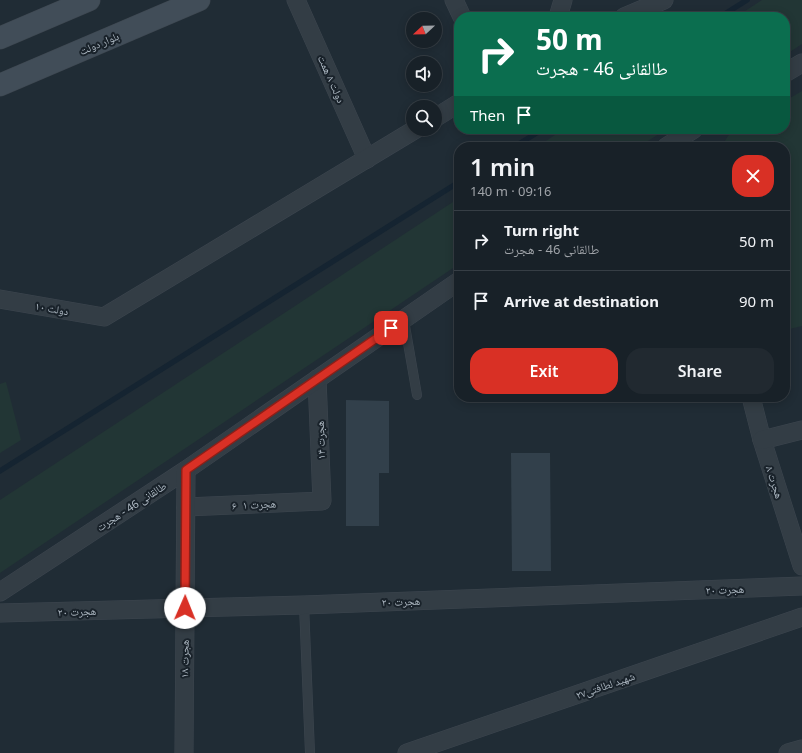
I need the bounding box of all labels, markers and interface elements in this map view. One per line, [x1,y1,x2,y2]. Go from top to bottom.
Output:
north arrow [406,12,442,48]
map controls [406,12,442,136]
text: 50 m [536,20,603,58]
street label: بلوار دولت [77,28,121,58]
icon: right [470,28,522,80]
street label: دولت ۸ همت [315,53,349,106]
button: sound [406,56,442,92]
text: طالقانی 46 - هجرت [536,56,668,80]
button: search [406,100,442,136]
icon: arrive [513,104,535,126]
text: Then [470,105,505,125]
text: 1 min [470,150,535,183]
button: close [732,155,774,197]
text: 140 m · 09:16 [470,182,551,200]
text: Turn right [504,220,579,240]
icon: right [470,230,492,252]
text: 50 m [739,231,774,251]
text: طالقانی 46 - هجرت [504,240,599,258]
icon: arrive [470,290,492,312]
text: Arrive at destination [504,291,659,311]
text: 90 m [739,291,774,311]
street label: دولت ۱۰ [34,298,70,318]
pin [374,311,408,345]
icon: arrive [380,317,402,339]
button: Exit [470,348,618,394]
button: Share [626,348,774,394]
street label: هجرت ۱۴ [312,420,328,460]
street label: هجرت ۸ [763,464,787,501]
street label: طالقانی 46 - هجرت [93,478,169,534]
street label: هجرت ۱ ‍ ۶ [231,495,277,513]
street label: هجرت ۲۰ [705,581,745,597]
position arrow [164,587,206,629]
street label: هجرت ۲۰ [381,593,421,609]
street label: هجرت ۲۰ [57,603,97,619]
street label: هجرت ۱۸ [176,639,192,678]
street label: شهید لطافتی۲۷ [573,668,637,702]

